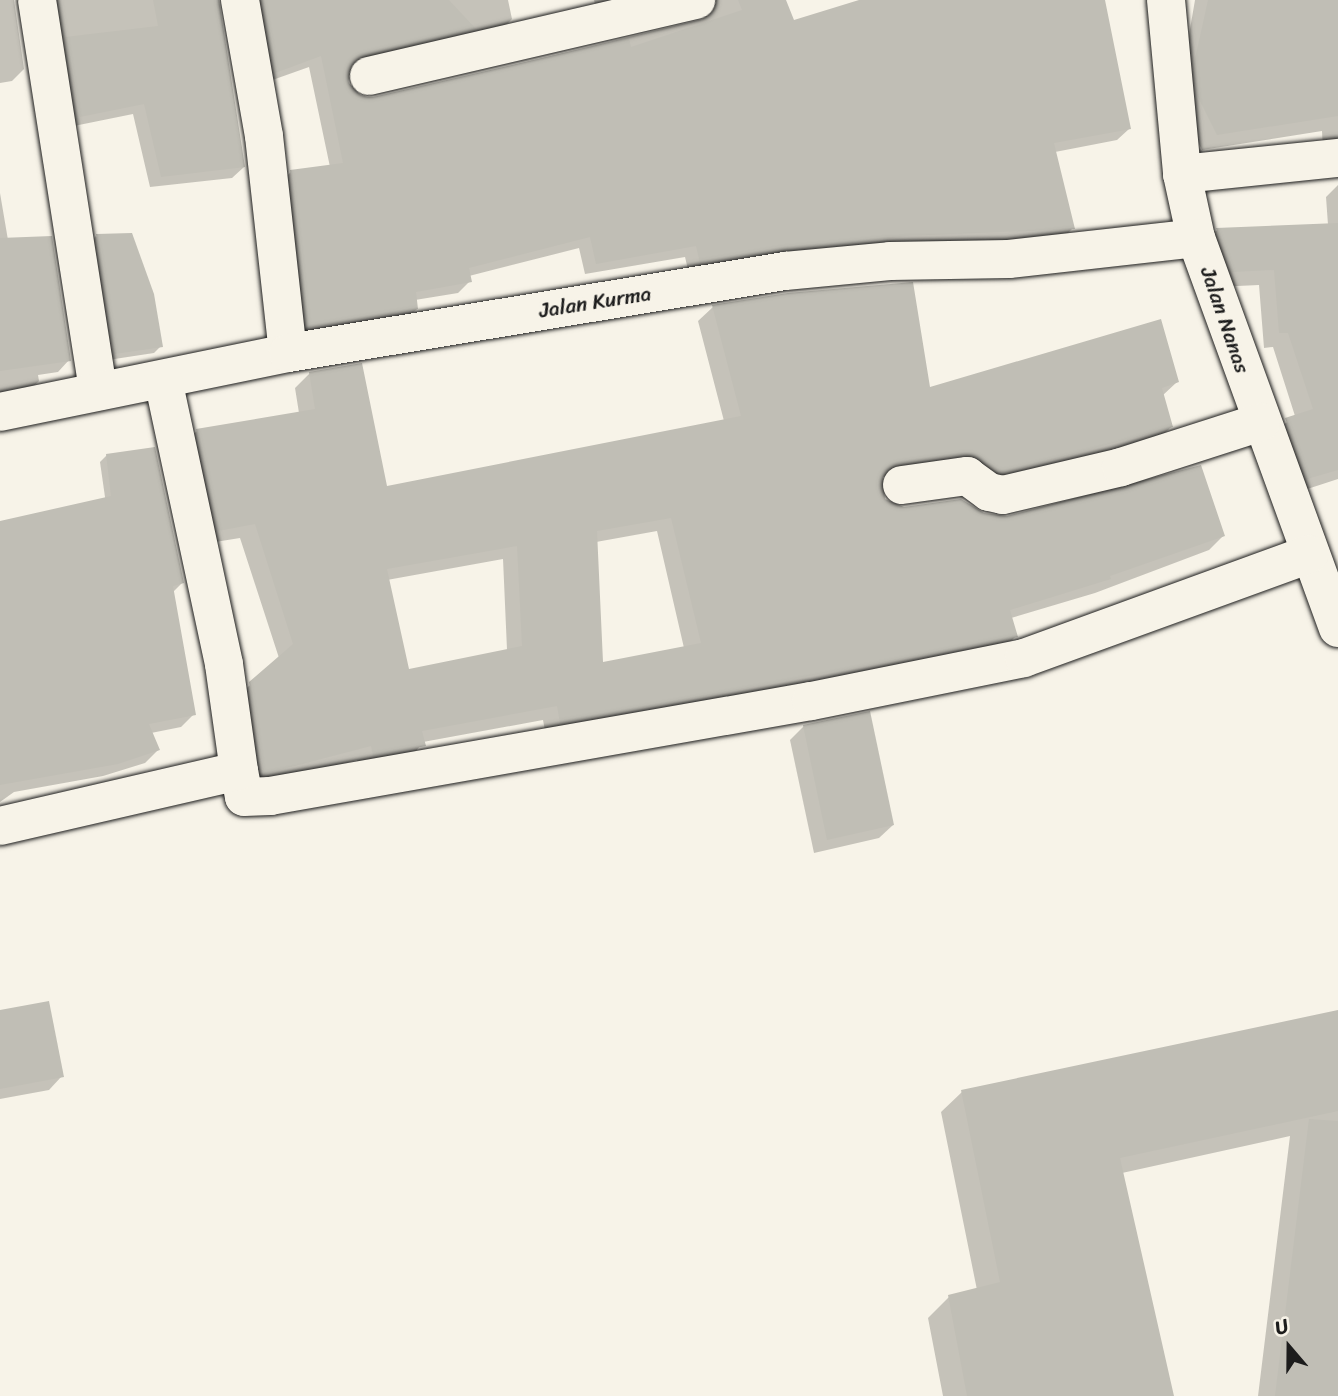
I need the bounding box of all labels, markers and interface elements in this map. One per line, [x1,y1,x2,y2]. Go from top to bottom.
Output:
street label: Jalan Nanas [1195,264,1255,376]
street label: Jalan Kurma [537,281,653,323]
text: U [1270,1309,1293,1344]
north arrow [1254,1312,1324,1382]

